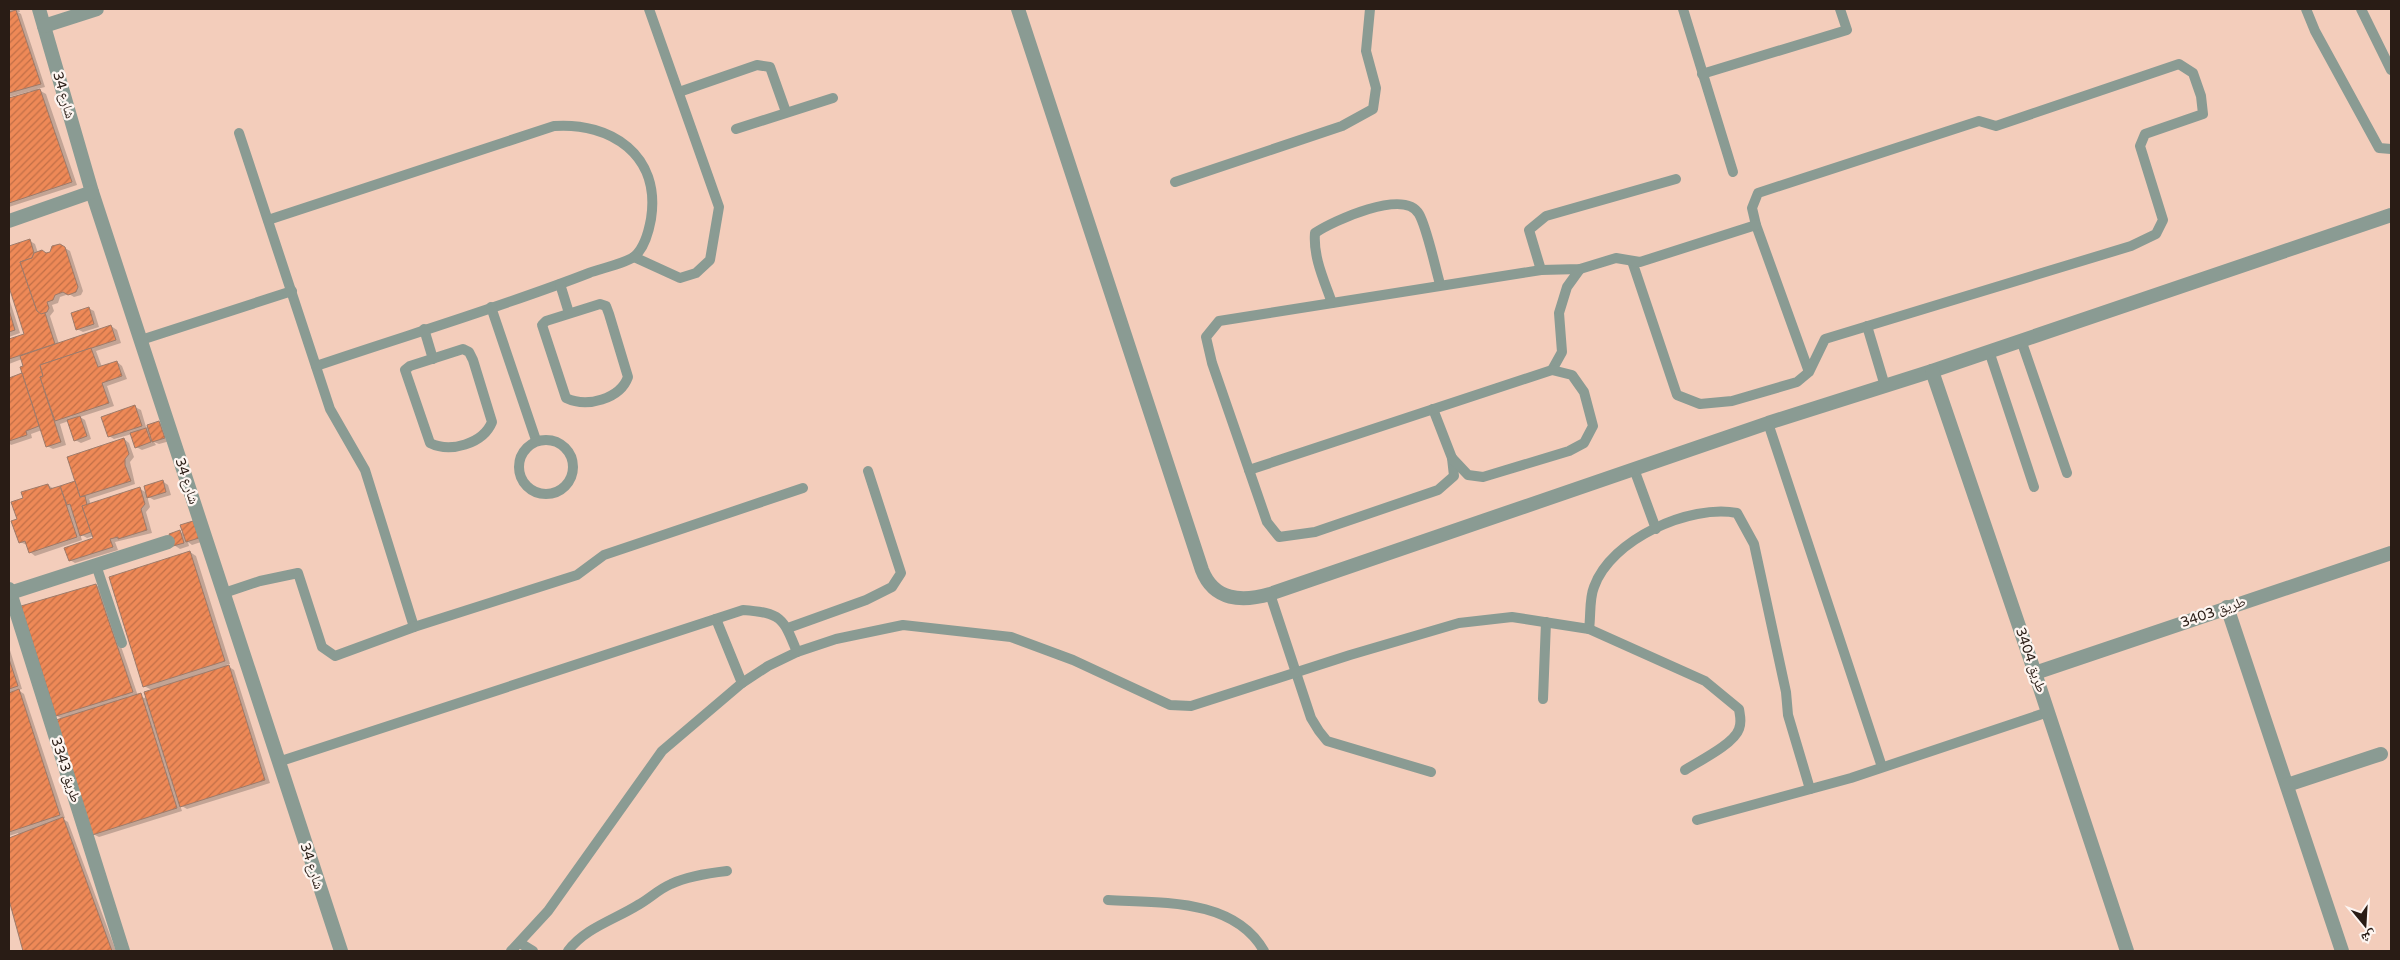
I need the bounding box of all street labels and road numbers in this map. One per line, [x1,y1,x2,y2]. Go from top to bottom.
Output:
street label: شارع 34 [48,70,79,121]
street label: شارع 34 [171,456,202,507]
street label: طريق 3403 [2178,593,2248,632]
street label: طريق 3404 [2011,625,2050,695]
street label: طريق 3343 [47,735,85,805]
street label: شارع 34 [296,841,327,892]

